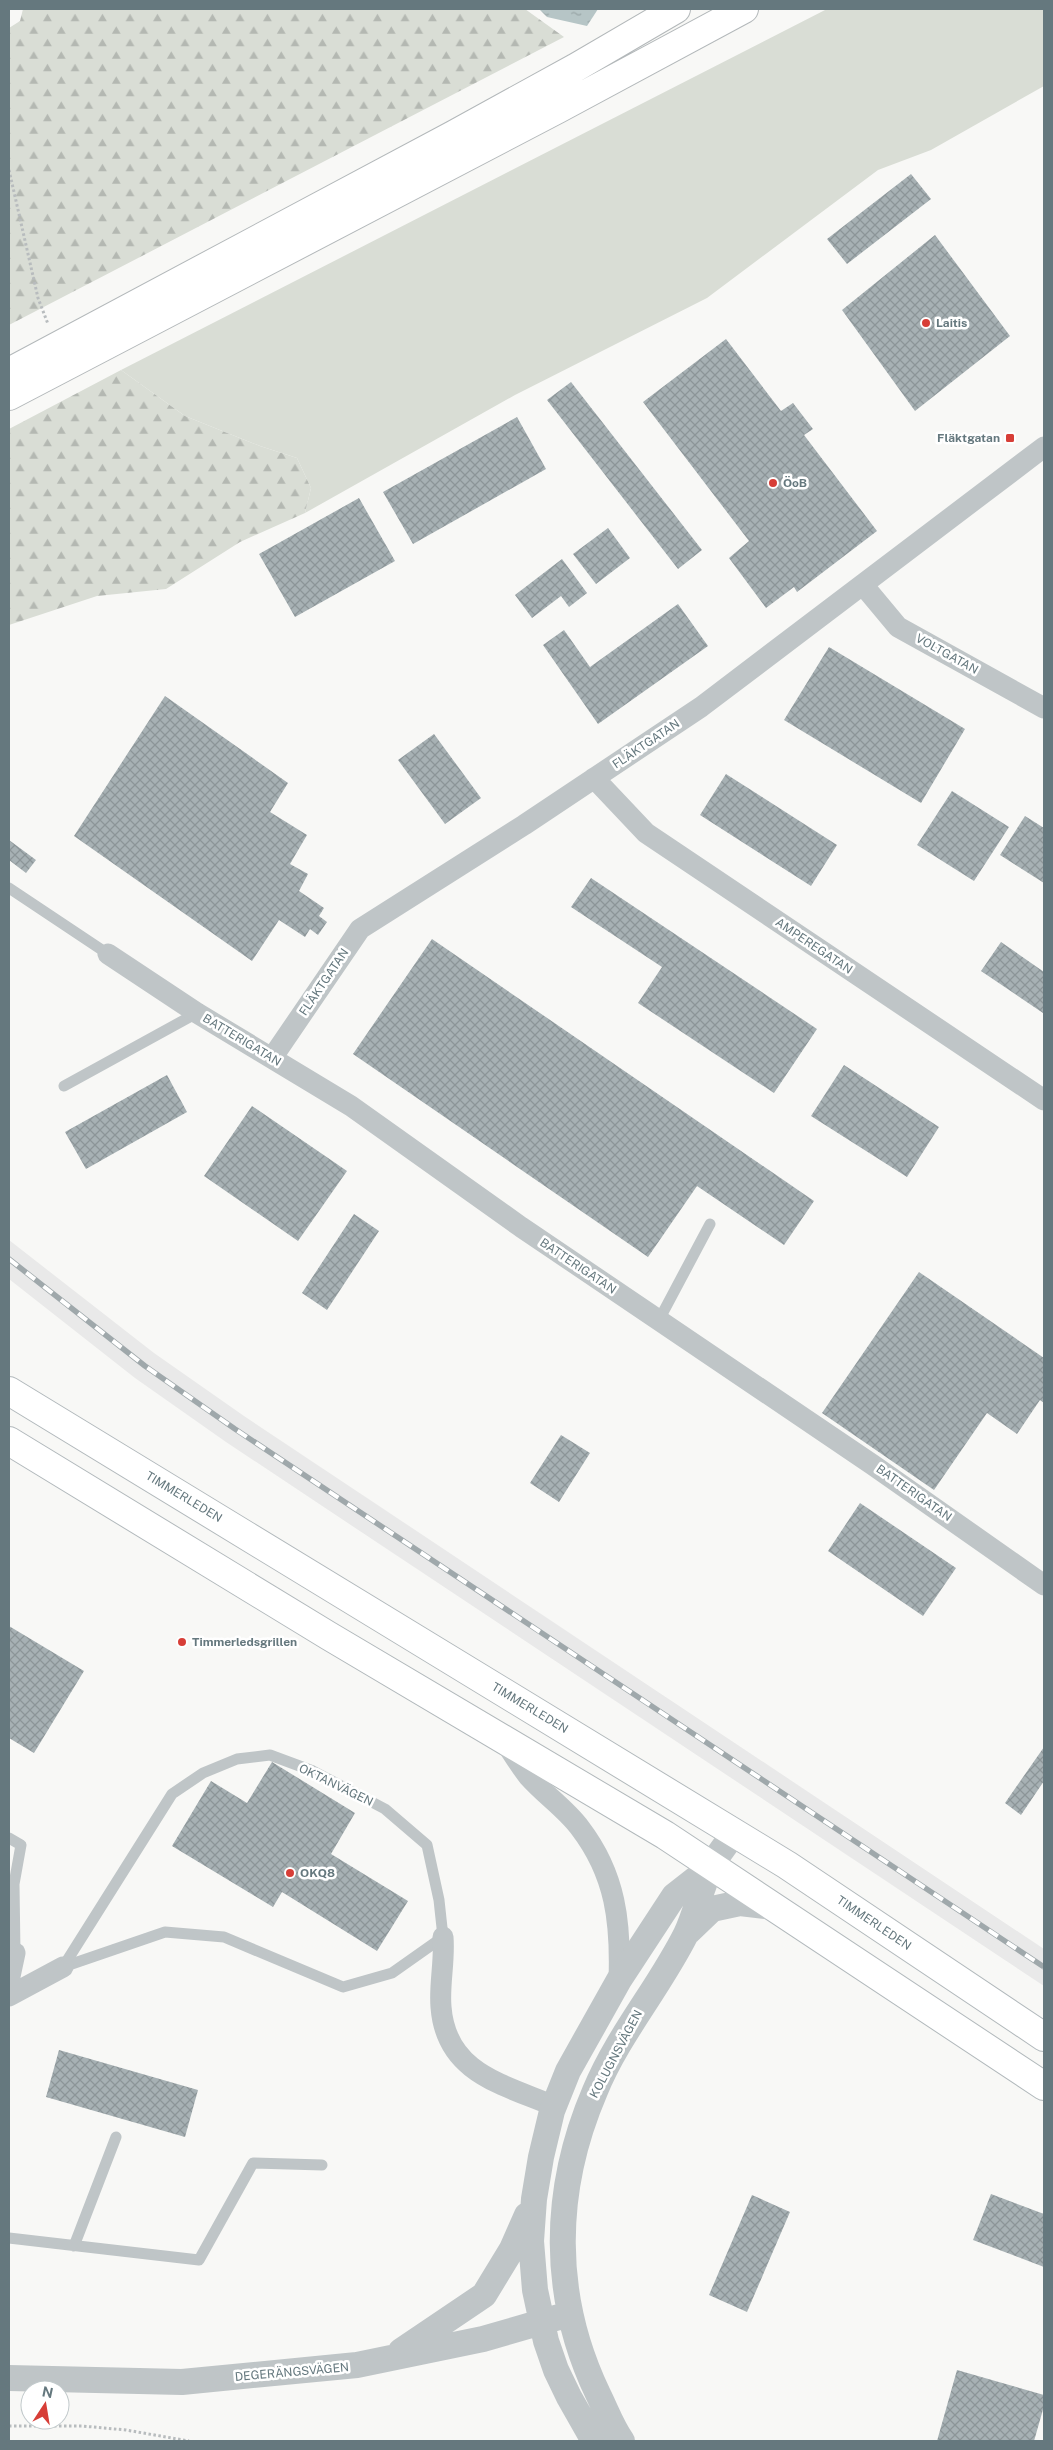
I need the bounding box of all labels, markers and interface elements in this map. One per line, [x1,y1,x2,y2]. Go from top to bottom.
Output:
place label: Laitis [936,316,967,330]
marker: Laitis [920,317,932,329]
place label: Fläktgatan [937,431,1000,445]
marker: Fläktgatan [1004,432,1016,444]
place label: ÖoB [783,475,807,490]
marker: ÖoB [767,477,779,489]
street label: VOLTGATAN [913,631,981,677]
street label: FLÄKTGATAN [610,716,682,772]
street label: AMPEREGATAN [773,915,855,977]
street label: FLÄKTGATAN [296,946,352,1018]
street label: BATTERIGATAN [200,1011,284,1069]
street label: BATTERIGATAN [537,1235,619,1297]
street label: BATTERIGATAN [874,1462,954,1524]
street label: TIMMERLEDEN [143,1469,225,1525]
place label: Timmerledsgrillen [192,1635,297,1649]
marker: Timmerledsgrillen [176,1636,188,1648]
street label: TIMMERLEDEN [489,1680,571,1736]
street label: OKTANVÄGEN [297,1761,375,1809]
place label: OKQ8 [300,1866,335,1880]
marker: OKQ8 [284,1867,296,1879]
street label: TIMMERLEDEN [834,1893,914,1953]
street label: KOLUGNSVÄGEN [587,2008,645,2100]
street label: DEGERÄNGSVÄGEN [234,2360,350,2384]
north arrow [20,2380,70,2430]
text: N [41,2383,55,2401]

